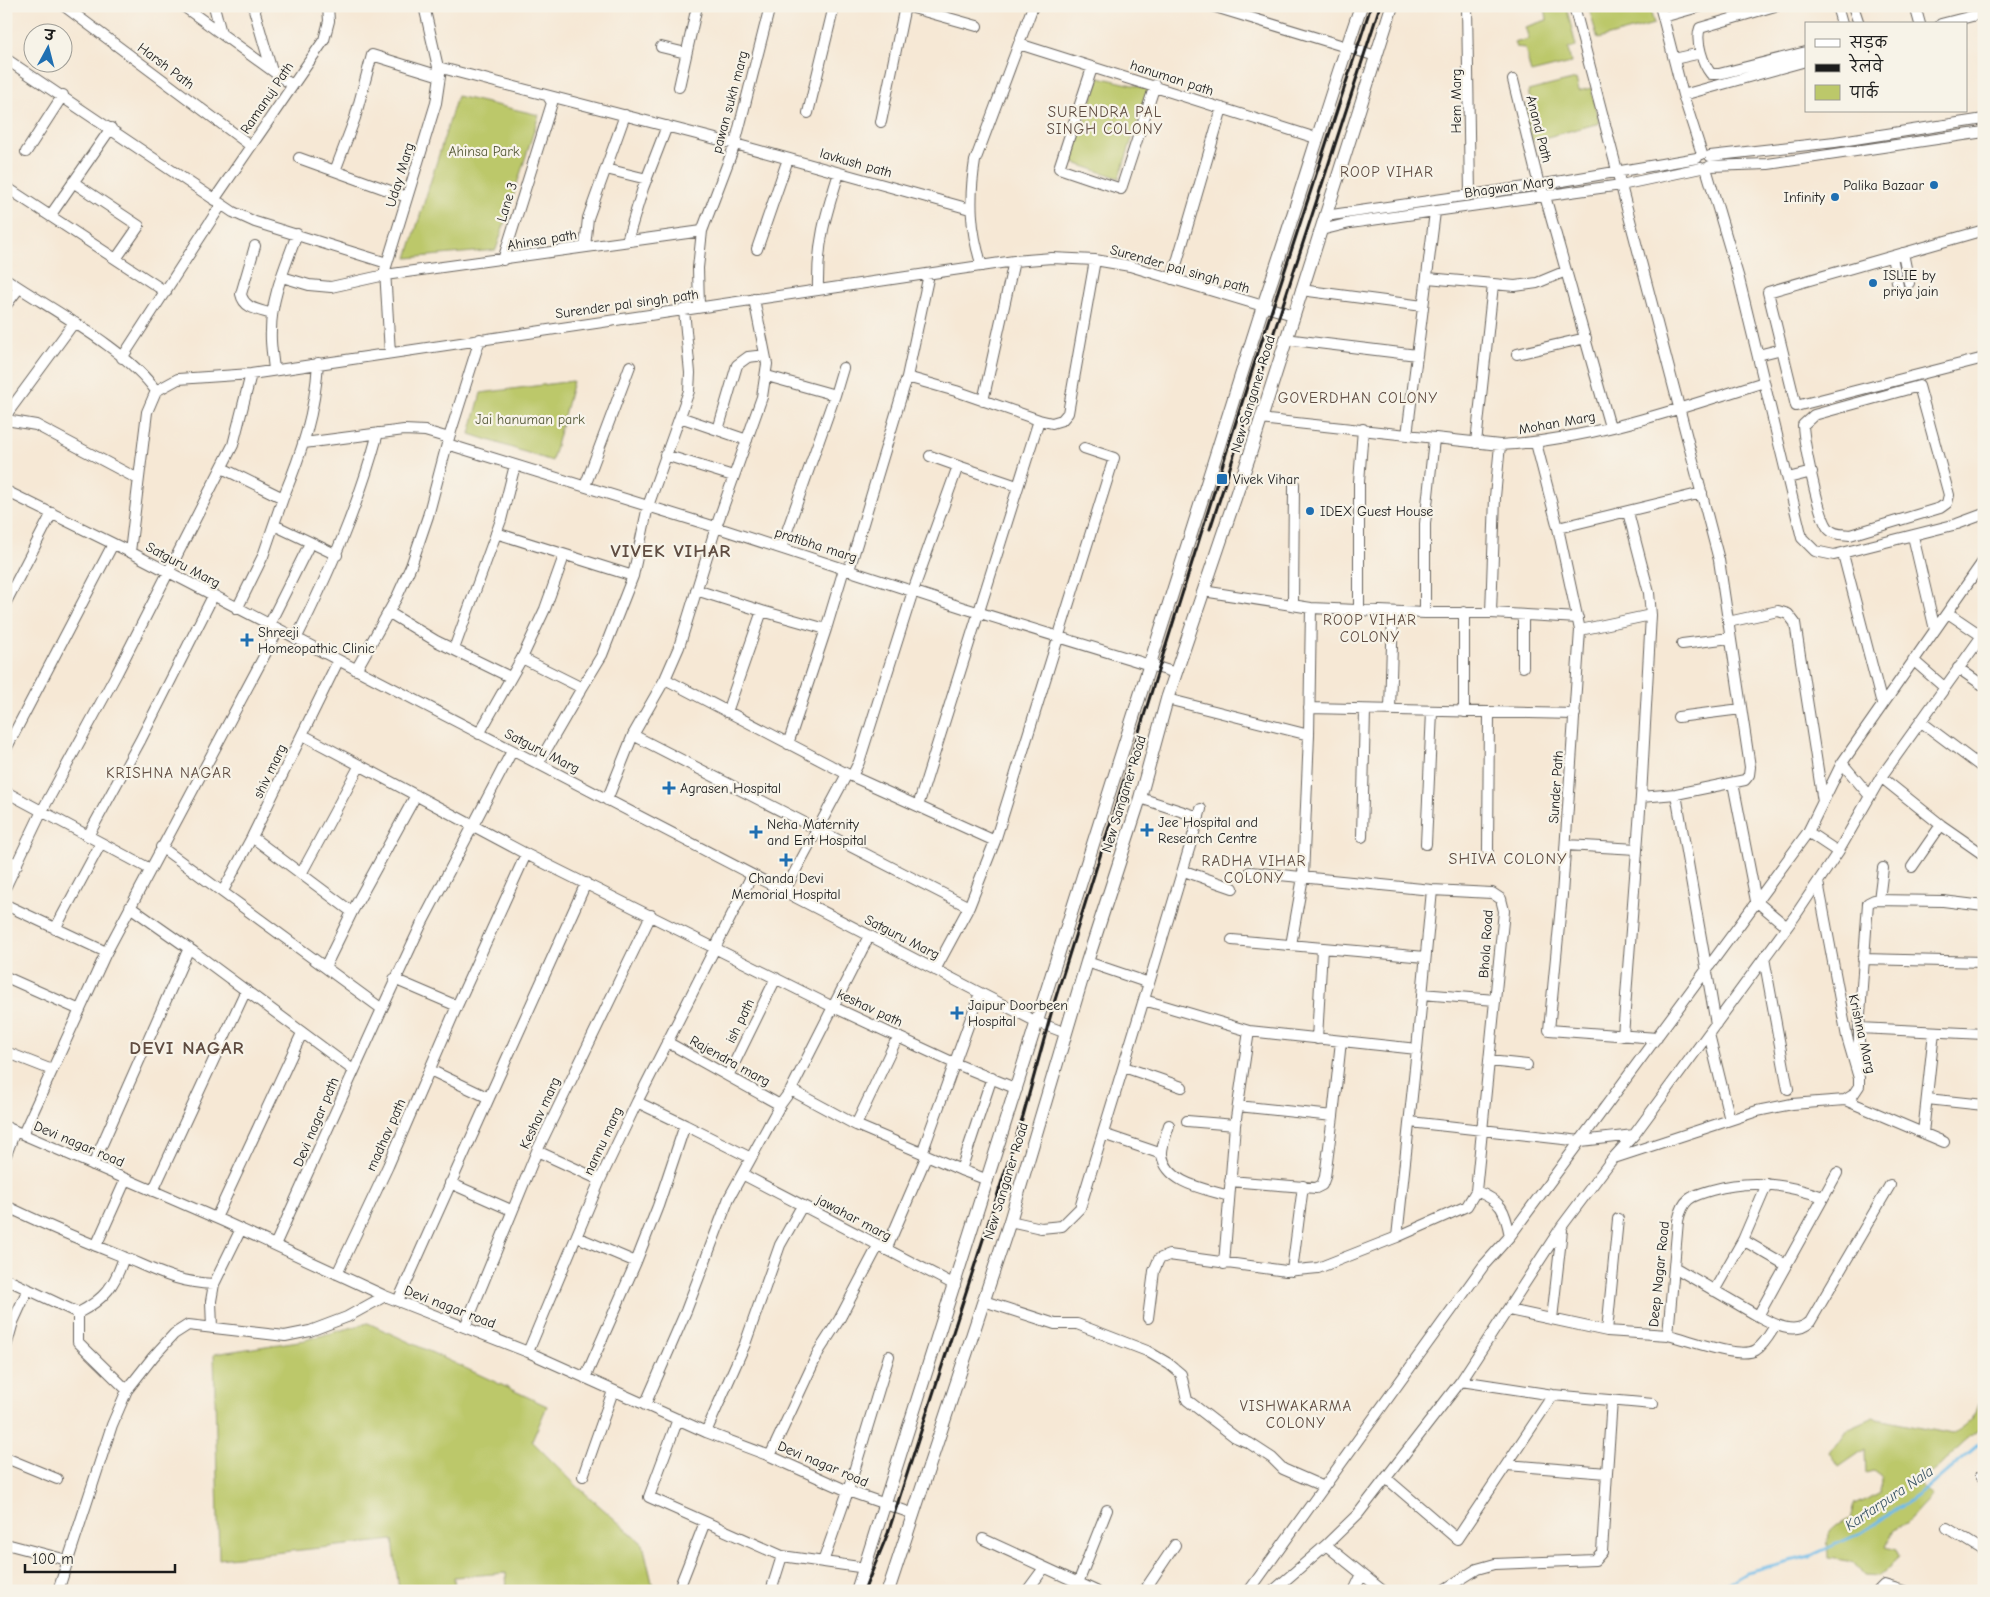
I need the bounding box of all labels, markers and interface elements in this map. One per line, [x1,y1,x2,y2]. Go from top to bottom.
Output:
north arrow [22,22,72,72]
legend [1805,22,1968,112]
text: उ [42,26,57,45]
text: सड़क [1849,34,1888,53]
street label: Harsh Path [134,39,198,93]
street label: pawan sukh marg [708,49,752,155]
text: रेलवे [1848,53,1884,76]
street label: hanuman path [1128,56,1216,100]
street label: Ramanuj Path [237,59,297,137]
street label: Hem Marg [1448,69,1465,133]
text: पार्क [1849,81,1880,102]
street label: Anand Path [1522,94,1556,164]
district label: SURENDRA PAL SINGH COLONY [1047,103,1163,138]
street label: Uday Marg [382,141,418,209]
park label: Ahinsa Park [448,143,520,160]
street label: lavkush path [818,145,894,181]
district label: ROOP VIHAR [1340,163,1434,181]
street label: Bhagwan Marg [1463,172,1555,202]
place label: Palika Bazaar [1843,177,1924,194]
marker: Palika Bazaar [1928,179,1940,191]
street label: Lane 3 [493,180,521,224]
place label: Infinity [1784,189,1826,206]
marker: Infinity [1829,191,1841,203]
street label: Ahinsa path [506,226,578,254]
street label: Surender pal singh path [1108,241,1252,297]
place label: ISLIE by priya jain [1883,267,1939,300]
marker: ISLIE by priya jain [1867,277,1879,289]
street label: Surender pal singh path [554,286,700,322]
street label: New Sanganer Road [1227,333,1279,455]
district label: GOVERDHAN COLONY [1278,389,1438,407]
street label: Mohan Marg [1517,408,1597,438]
park label: Jai hanuman park [475,411,585,428]
place label: Vivek Vihar [1233,471,1299,488]
marker: Vivek Vihar [1215,472,1229,486]
place label: IDEX Guest House [1320,503,1433,520]
marker: IDEX Guest House [1304,505,1316,517]
street label: pratibha marg [773,524,859,566]
street label: Satguru Marg [143,538,223,592]
district label: VIVEK VIHAR [611,540,731,562]
district label: ROOP VIHAR COLONY [1323,611,1417,646]
place label: Shreeji Homeopathic Clinic [258,624,375,657]
marker: Shreeji Homeopathic Clinic [240,633,254,647]
street label: Satguru Marg [502,725,582,777]
street label: New Sanganer Road [1098,733,1150,855]
street label: shiv marg [250,741,290,801]
street label: Sunder Path [1545,750,1567,824]
district label: KRISHNA NAGAR [106,764,232,782]
place label: Agrasen Hospital [680,780,781,797]
marker: Agrasen Hospital [662,781,676,795]
place label: Jee Hospital and Research Centre [1158,814,1258,847]
place label: Neha Maternity and Ent Hospital [767,816,867,849]
marker: Jee Hospital and Research Centre [1140,823,1154,837]
marker: Neha Maternity and Ent Hospital [749,825,763,839]
district label: SHIVA COLONY [1449,850,1567,868]
district label: RADHA VIHAR COLONY [1201,852,1307,887]
marker: Chanda Devi Memorial Hospital [779,853,793,867]
place label: Chanda Devi Memorial Hospital [731,870,841,903]
street label: Bhola Road [1475,909,1497,979]
street label: Satguru Marg [862,911,942,963]
street label: keshav path [834,985,906,1031]
street label: Krishna Marg [1845,993,1879,1075]
street label: ish path [722,996,758,1046]
place label: Jaipur Doorbeen Hospital [968,997,1068,1030]
marker: Jaipur Doorbeen Hospital [950,1006,964,1020]
street label: Rajendra marg [687,1032,773,1090]
district label: DEVI NAGAR [129,1037,245,1059]
street label: Keshav marg [516,1074,564,1152]
street label: Devi nagar path [290,1075,342,1169]
street label: madhav path [362,1096,410,1174]
street label: nannu marg [580,1104,626,1178]
street label: Devi nagar road [31,1117,127,1171]
street label: New Sanganer Road [980,1120,1032,1242]
street label: jawahar marg [812,1190,894,1245]
street label: Deep Nagar Road [1645,1220,1673,1328]
street label: Devi nagar road [402,1282,498,1332]
district label: VISHWAKARMA COLONY [1240,1397,1352,1432]
street label: Devi nagar road [775,1437,871,1491]
water label: Kartarpura Nala [1841,1462,1937,1534]
scale bar [25,1542,175,1574]
text: 100 m [32,1550,74,1568]

